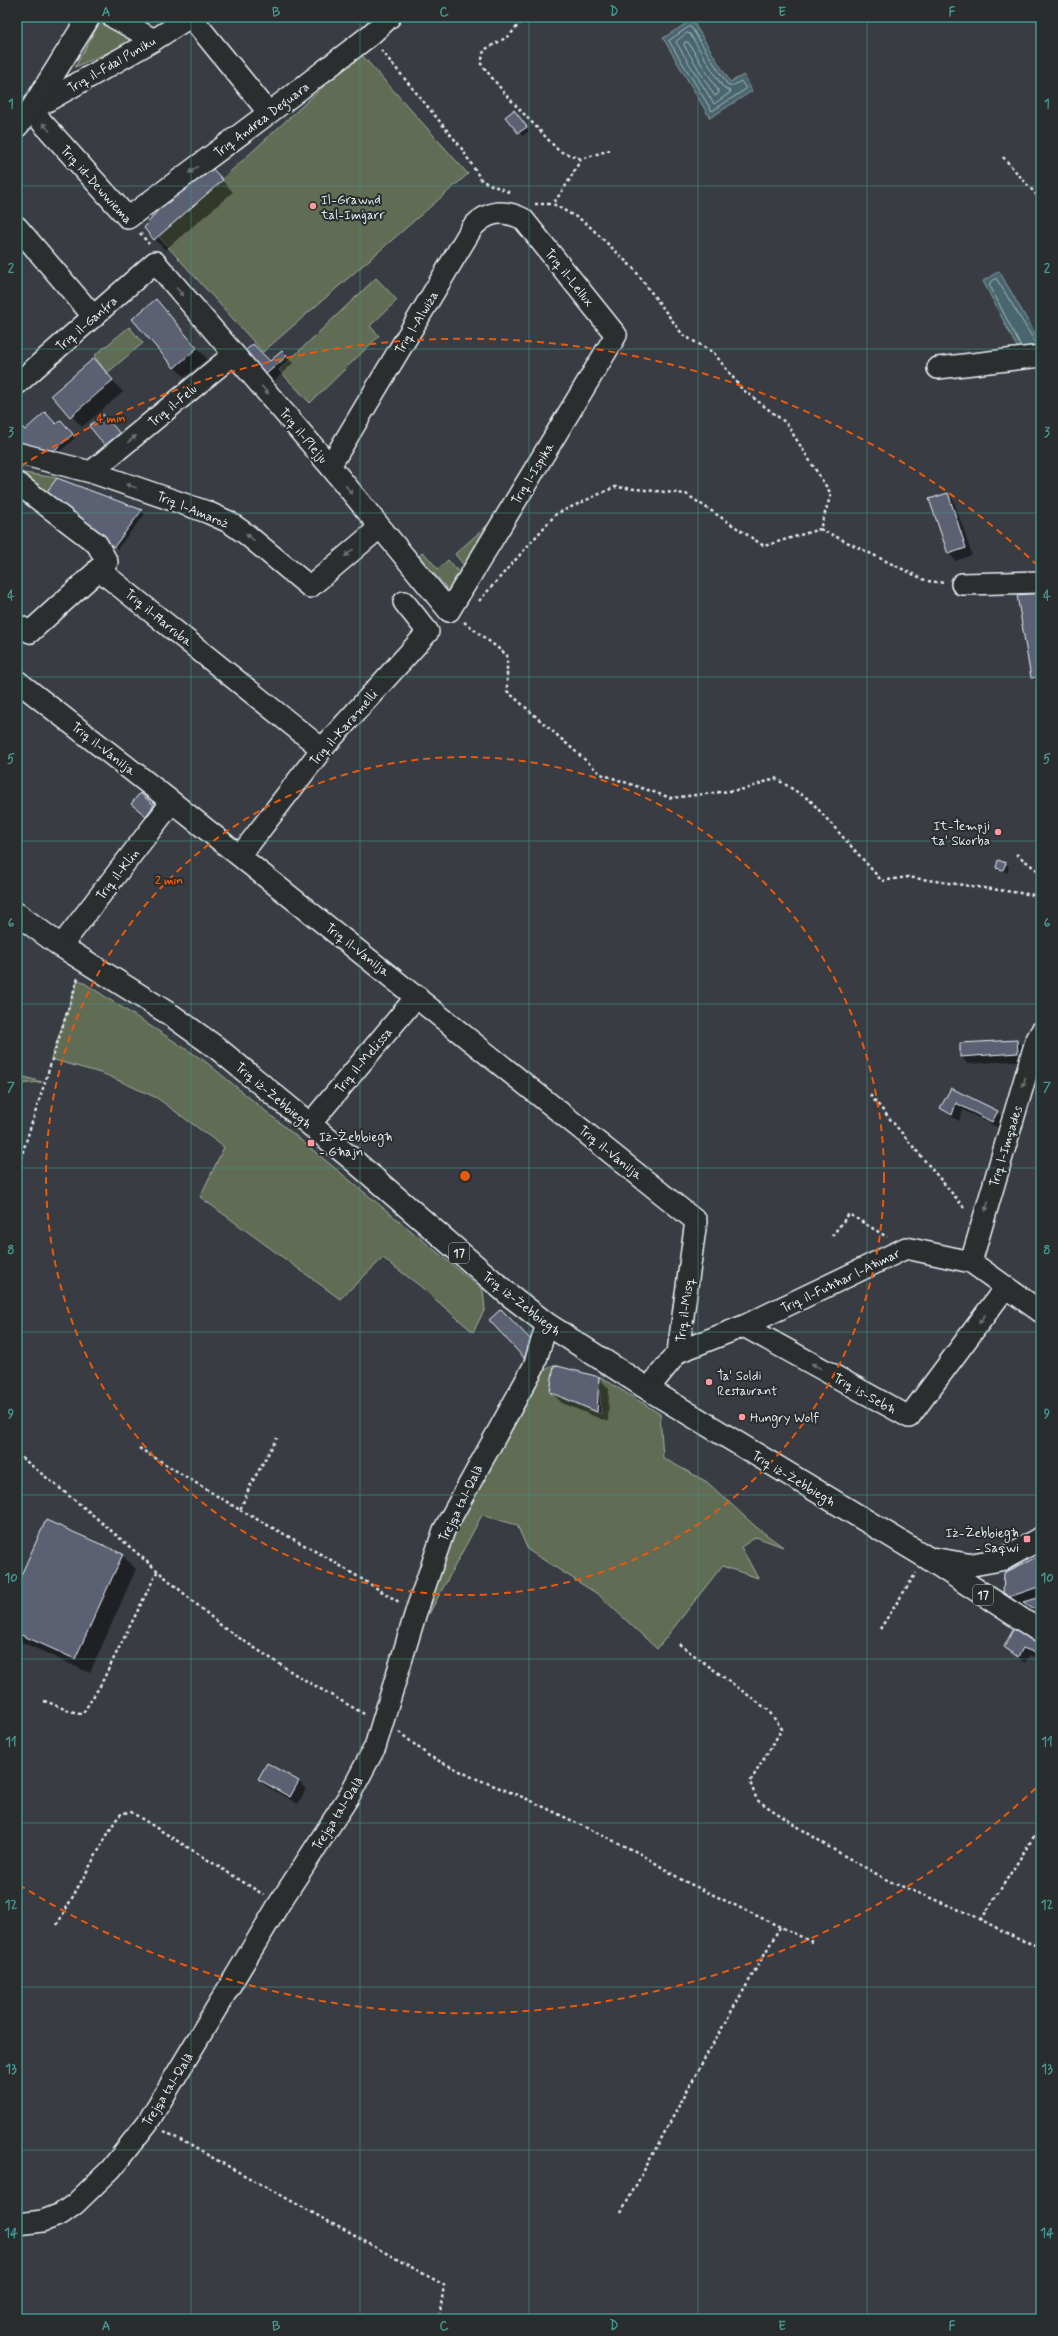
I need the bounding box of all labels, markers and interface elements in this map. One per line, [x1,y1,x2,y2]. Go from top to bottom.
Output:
text: A [102,4,110,21]
text: B [272,4,281,21]
text: C [439,4,449,21]
text: D [610,4,619,21]
text: E [778,4,786,21]
text: F [949,4,956,21]
street label: Triq il-Fdal Puniku [65,33,159,97]
street label: Triq Andrea Deguara [211,79,314,163]
text: 1 [8,96,14,113]
text: 1 [1044,96,1050,113]
one-way arrow [42,122,51,131]
street label: Triq id-Dewwiema [56,142,136,228]
one-way arrow [188,166,199,174]
place label: Il-Grawnd tal-Imġarr [320,192,385,224]
marker: Il-Grawnd tal-Imġarr [308,201,318,211]
street label: Triq il-Lellux [540,246,598,311]
text: 2 [8,260,15,277]
text: 2 [1044,260,1051,277]
one-way arrow [176,286,185,297]
street label: Triq l-Alwiża [392,288,443,357]
street label: Triq il-Ganfra [53,293,121,355]
street label: Triq il-Felu [145,381,201,431]
one-way arrow [261,385,270,396]
street label: Triq il-Plejju [275,405,331,468]
text: 4 min [96,411,126,427]
text: 3 [8,424,14,441]
text: 3 [1044,424,1050,441]
one-way arrow [127,434,137,443]
street label: Triq l-Ispika [508,439,559,508]
one-way arrow [125,482,137,488]
one-way arrow [344,484,353,495]
street label: Triq l-Amaroż [154,488,232,533]
one-way arrow [244,532,255,541]
one-way arrow [344,549,355,558]
street label: Triq il-Ħarruba [121,586,195,651]
text: 4 [7,588,15,605]
text: 4 [1043,588,1051,605]
street label: Triq il-Karamelli [306,686,382,770]
street label: Triq il-Vanilja [67,719,139,780]
text: 5 [7,751,15,768]
text: 5 [1043,751,1051,768]
place label: It-Tempji ta' Skorba [930,818,990,850]
marker: It-Tempji ta' Skorba [993,827,1003,837]
street label: Triq il-Klin [93,846,144,904]
text: 2 min [155,873,183,889]
text: 6 [8,915,15,932]
text: 6 [1044,915,1051,932]
street label: Triq il-Vanilja [321,920,393,981]
street label: Triq il-Melissa [332,1024,397,1097]
street label: Triq iż-Żebbiegħ [231,1059,315,1134]
one-way arrow [1021,1076,1027,1088]
text: 7 [7,1079,15,1096]
text: 7 [1043,1079,1051,1096]
street label: Triq l-Imqades [986,1103,1027,1189]
street label: Triq il-Vanilja [575,1122,646,1184]
place label: Iż-Żebbiegħ - Għajn [319,1129,392,1161]
marker: Iż-Żebbiegħ - Għajn [306,1138,316,1148]
centre of rings [458,1169,472,1183]
one-way arrow [984,1201,990,1213]
text: 8 [7,1242,15,1259]
text: 8 [1043,1242,1051,1259]
road number: 17 [449,1243,469,1263]
street label: Triq il-Fuħħar l-Aħmar [778,1245,904,1318]
street label: Triq iż-Żebbiegħ [478,1268,564,1341]
street label: Triq il-Misq [673,1276,698,1344]
one-way arrow [978,1314,986,1324]
one-way arrow [811,1363,822,1370]
place label: Ta' Soldi Restaurant [717,1368,777,1400]
street label: Triq is-Sebħ [830,1370,899,1419]
marker: Ta' Soldi Restaurant [704,1377,714,1387]
text: 9 [8,1406,15,1423]
text: 9 [1044,1406,1051,1423]
place label: Hungry Wolf [750,1410,820,1428]
marker: Hungry Wolf [737,1412,747,1422]
street label: Triq iż-Żebbiegħ [748,1448,838,1512]
street label: Trejqa tal-Qalà [435,1462,487,1545]
place label: Iż-Żebbiegħ - Saqwi [946,1525,1019,1557]
marker: Iż-Żebbiegħ - Saqwi [1022,1534,1032,1544]
text: 10 [4,1570,18,1587]
text: 10 [1040,1570,1054,1587]
road number: 17 [973,1585,993,1605]
text: 11 [5,1734,17,1751]
text: 11 [1041,1734,1053,1751]
street label: Trejqa tal-Qalà [309,1774,368,1854]
text: 12 [5,1897,17,1914]
text: 12 [1041,1897,1053,1914]
street label: Trejqa tal-Qalà [139,2050,198,2130]
text: 13 [5,2061,17,2078]
text: 13 [1041,2061,1053,2078]
text: 14 [4,2225,18,2242]
text: 14 [1040,2225,1054,2242]
text: A [102,2318,110,2335]
text: B [272,2318,281,2335]
text: C [439,2318,449,2335]
text: D [610,2318,619,2335]
text: E [778,2318,786,2335]
text: F [949,2318,956,2335]

